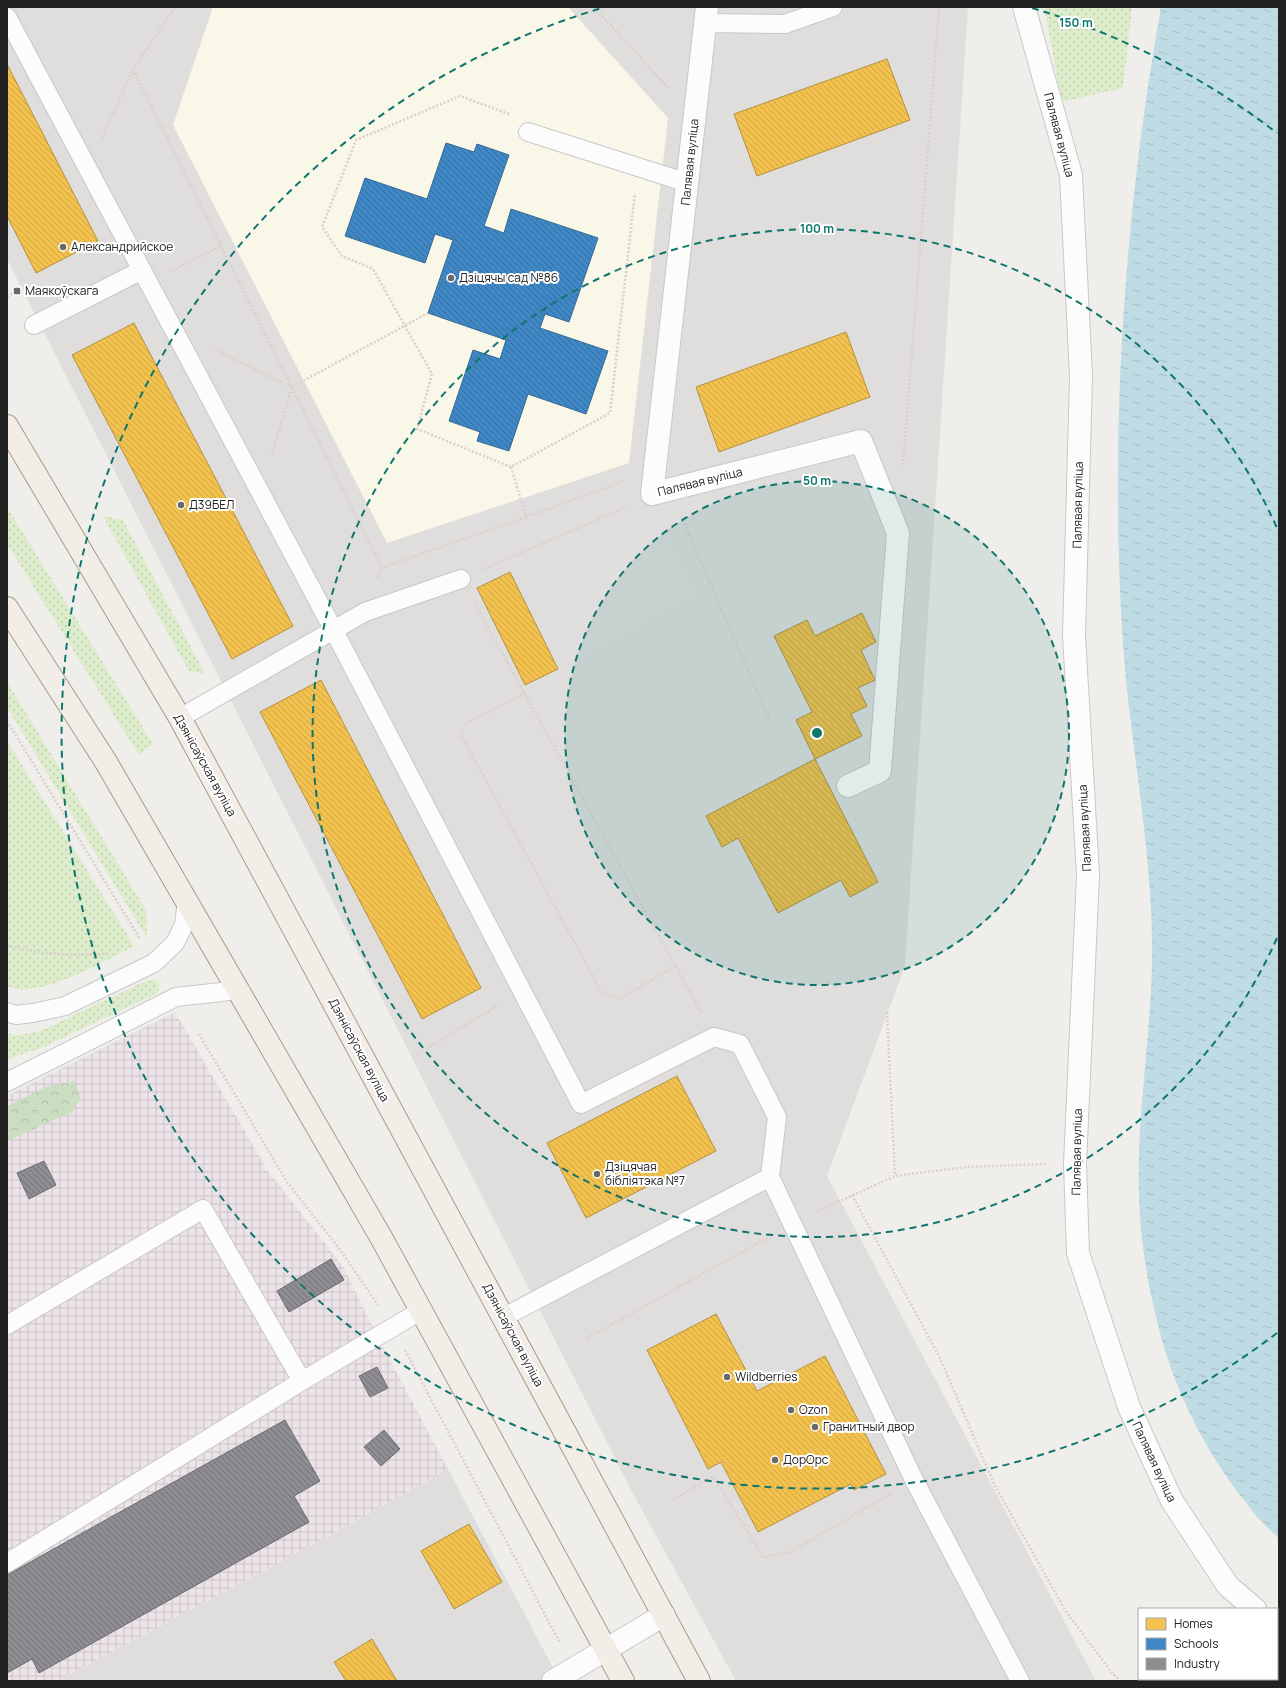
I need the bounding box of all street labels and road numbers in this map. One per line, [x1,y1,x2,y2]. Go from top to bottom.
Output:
street label: Палявая вуліца [1040,91,1079,179]
street label: Палявая вуліца [677,118,702,206]
street label: Палявая вуліца [1068,461,1087,549]
street label: Палявая вуліца [656,463,744,500]
street label: Дзянісаўская вуліца [170,710,241,819]
street label: Палявая вуліца [1074,784,1095,872]
street label: Дзянісаўская вуліца [325,995,394,1105]
street label: Палявая вуліца [1067,1108,1086,1196]
street label: Дзянісаўская вуліца [479,1280,548,1390]
street label: Палявая вуліца [1128,1419,1181,1505]

